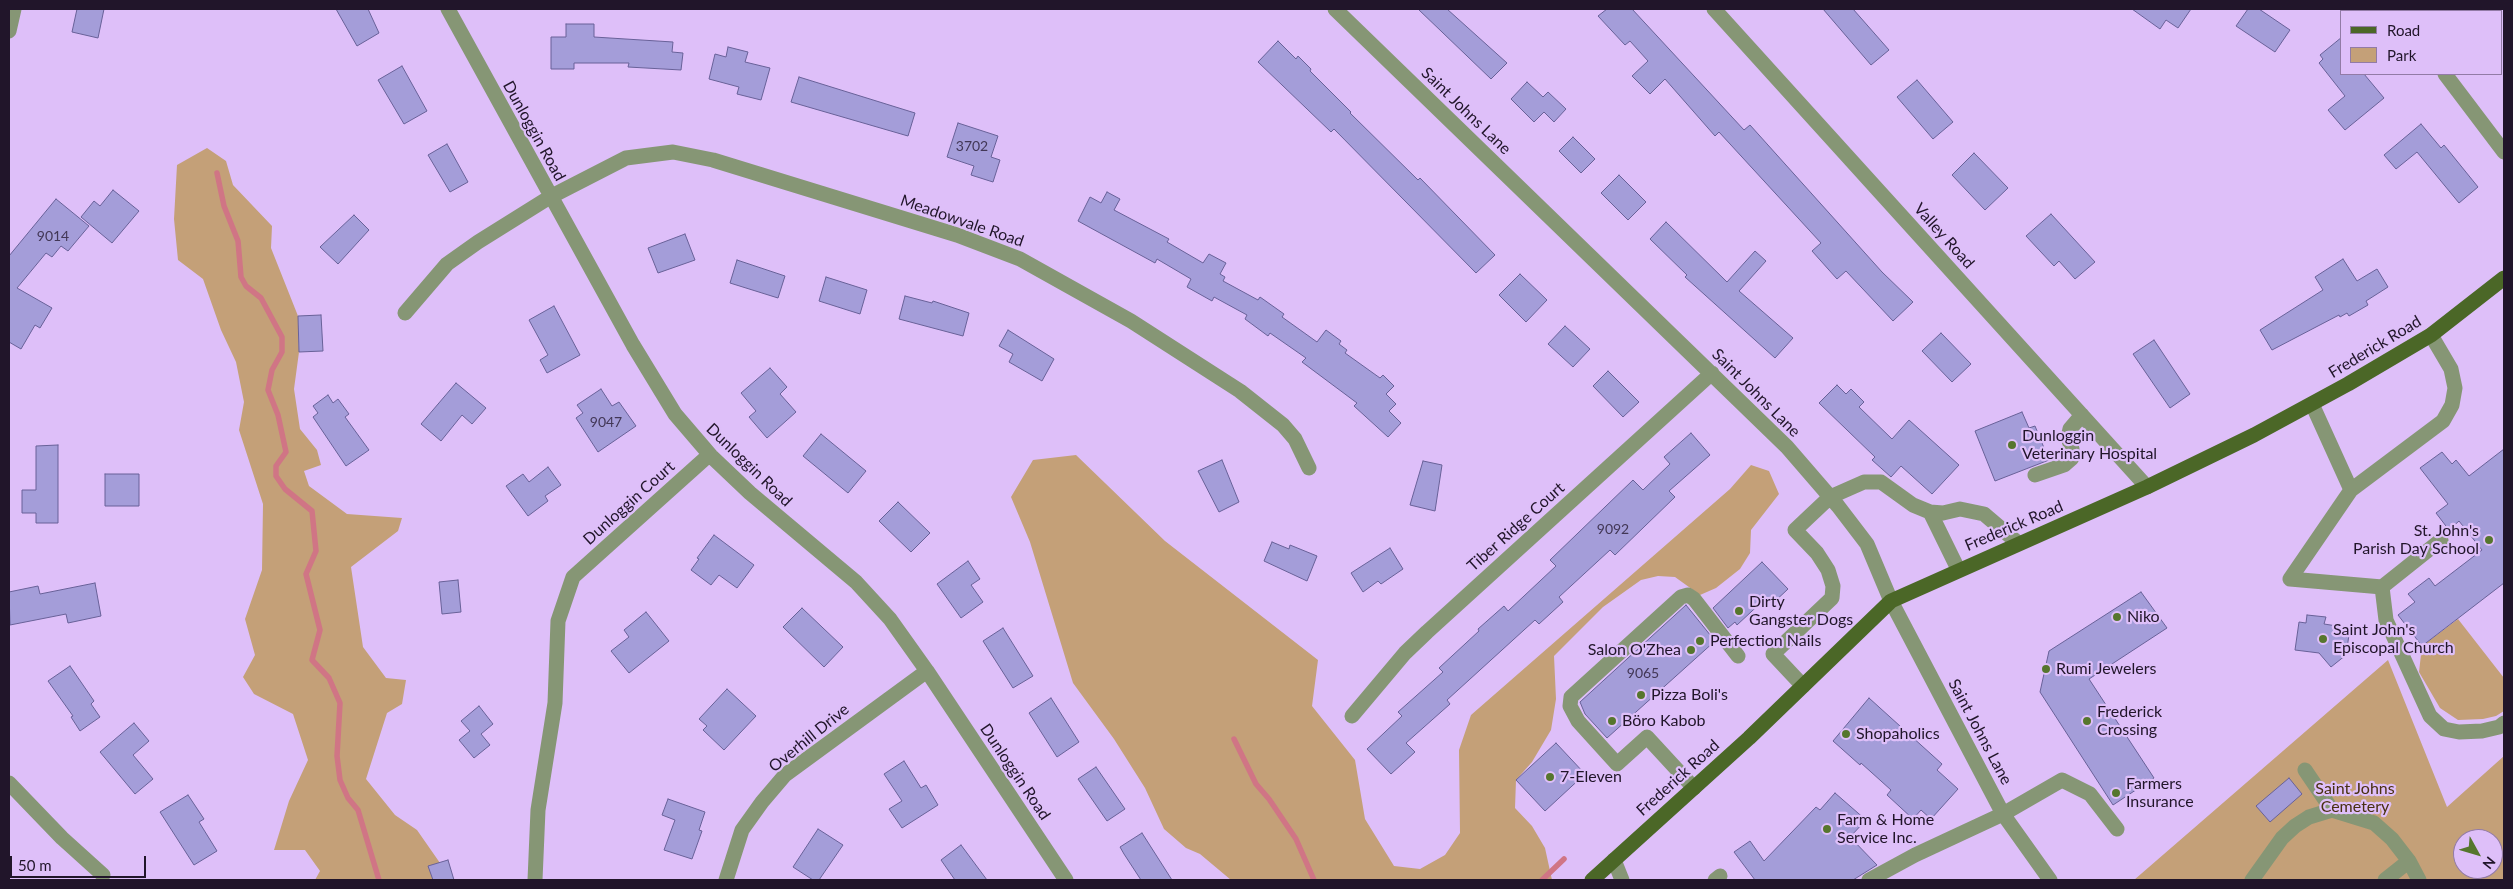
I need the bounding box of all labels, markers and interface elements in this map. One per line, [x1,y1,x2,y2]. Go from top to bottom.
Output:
legend [2340,10,2503,75]
text: Road [2387,21,2420,39]
text: Park [2387,46,2416,64]
street label: Saint Johns Lane [1417,63,1515,159]
street label: Dunloggin Road [499,78,569,184]
house number: 3702 [956,138,988,154]
street label: Meadowvale Road [898,191,1026,251]
street label: Valley Road [1910,199,1978,273]
house number: 9014 [37,228,69,244]
street label: Frederick Road [2325,312,2425,382]
street label: Saint Johns Lane [1708,345,1804,441]
house number: 9047 [590,414,622,430]
street label: Dunloggin Road [702,419,796,511]
place label: Dunloggin Veterinary Hospital [2022,426,2157,464]
marker: Dunloggin Veterinary Hospital [2006,439,2018,451]
street label: Dunloggin Court [579,457,679,549]
street label: Tiber Ridge Court [1463,478,1569,576]
street label: Frederick Road [1962,497,2066,555]
house number: 9092 [1597,521,1629,537]
place label: St. John's Parish Day School [2353,521,2479,559]
marker: St. John's Parish Day School [2483,534,2495,546]
place label: Dirty Gangster Dogs [1749,592,1853,630]
marker: Dirty Gangster Dogs [1733,605,1745,617]
place label: Niko [2127,607,2160,627]
marker: Niko [2111,611,2123,623]
place label: Saint John's Episcopal Church [2333,620,2454,658]
place label: Perfection Nails [1710,631,1821,651]
marker: Saint John's Episcopal Church [2317,633,2329,645]
marker: Perfection Nails [1694,635,1706,647]
place label: Salon O'Zhea [1588,640,1681,660]
marker: Salon O'Zhea [1685,644,1697,656]
place label: Rumi Jewelers [2056,659,2156,679]
marker: Rumi Jewelers [2040,663,2052,675]
house number: 9065 [1627,665,1659,681]
street label: Saint Johns Lane [1944,676,2016,788]
place label: Pizza Boli's [1651,685,1728,705]
marker: Pizza Boli's [1635,689,1647,701]
street label: Overhill Drive [765,700,853,776]
place label: Frederick Crossing [2097,702,2162,740]
place label: Böro Kabob [1622,711,1705,731]
marker: Böro Kabob [1606,715,1618,727]
marker: Frederick Crossing [2081,715,2093,727]
street label: Dunloggin Road [976,720,1054,824]
place label: Shopaholics [1856,724,1940,744]
marker: Shopaholics [1840,728,1852,740]
street label: Frederick Road [1633,736,1723,820]
place label: 7-Eleven [1560,767,1622,787]
marker: 7-Eleven [1544,771,1556,783]
place label: Farmers Insurance [2126,774,2194,812]
park label: Saint Johns Cemetery [2315,779,2395,817]
marker: Farmers Insurance [2110,787,2122,799]
place label: Farm & Home Service Inc. [1837,810,1934,848]
marker: Farm & Home Service Inc. [1821,823,1833,835]
north arrow [2453,829,2503,879]
scale bar [12,846,149,878]
text: N [2479,854,2499,873]
text: 50 m [18,856,52,874]

